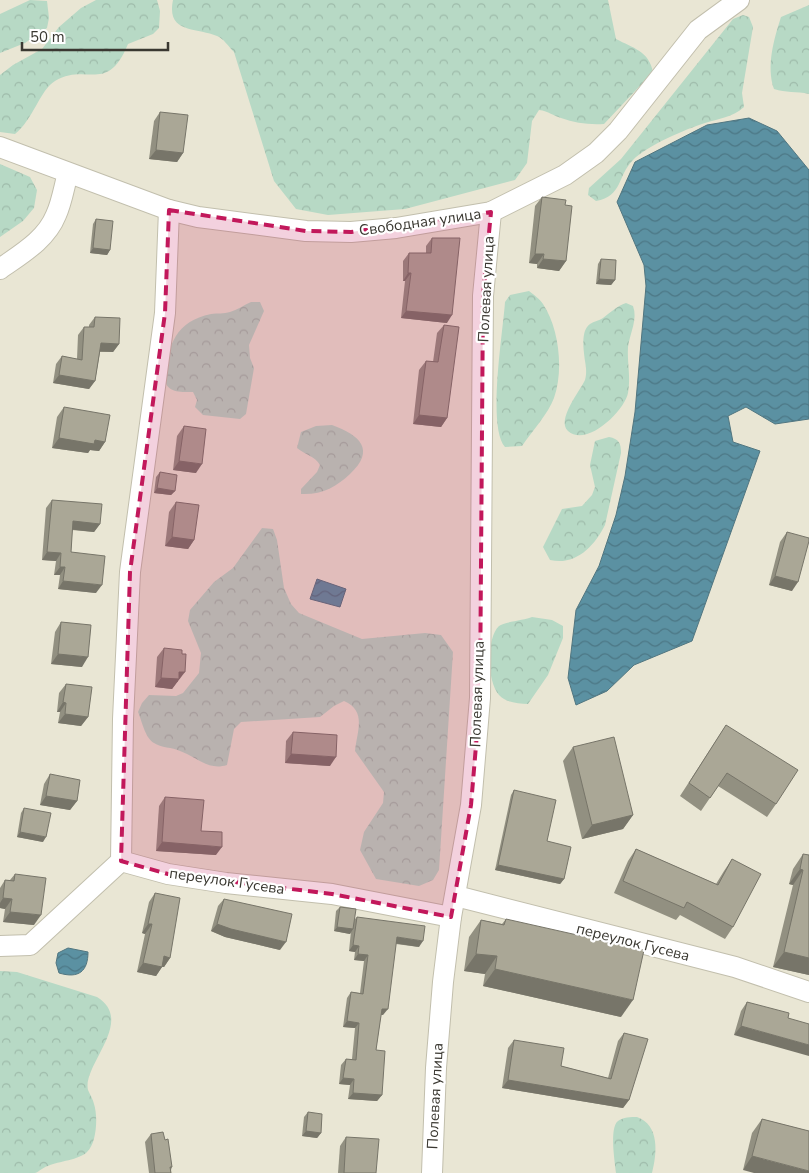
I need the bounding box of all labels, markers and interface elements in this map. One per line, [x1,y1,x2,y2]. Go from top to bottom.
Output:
scale bar [22,20,169,52]
text: 50 m [30,27,65,47]
street label: Свободная улица [358,204,482,240]
street label: Полевая улица [473,235,499,343]
street label: Полевая улица [465,640,489,748]
street label: переулок Гусева [168,863,286,899]
street label: переулок Гусева [574,918,692,966]
street label: Полевая улица [422,1042,448,1150]

